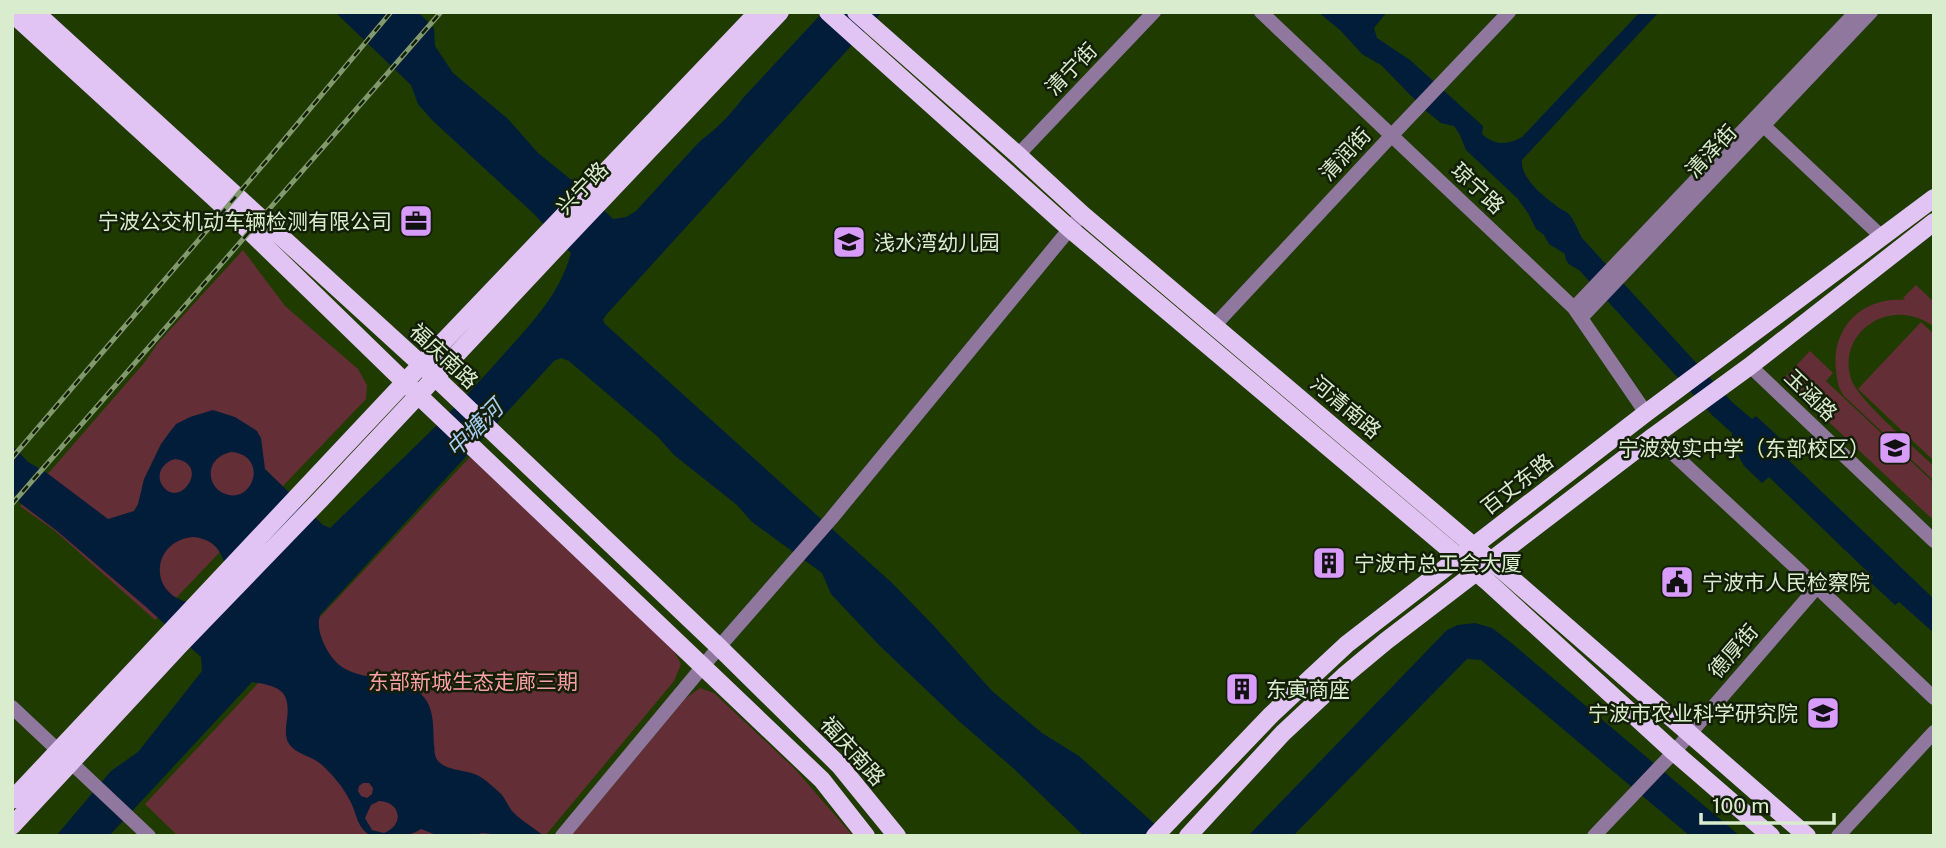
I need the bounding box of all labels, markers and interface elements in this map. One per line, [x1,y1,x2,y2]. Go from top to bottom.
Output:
street label: 清宁街 [1040,38,1102,100]
street label: 清泽街 [1680,119,1742,183]
street label: 清润街 [1314,122,1376,186]
street label: 兴宁路 [551,157,613,219]
street label: 琼宁路 [1446,157,1510,219]
office icon: 宁波公交机动车辆检测有限公司 [397,202,435,240]
place label: 宁波公交机动车辆检测有限公司 [98,209,392,234]
school or university icon: 浅水湾幼儿园 [830,223,868,261]
place label: 浅水湾幼儿园 [874,230,1000,255]
street label: 福庆南路 [405,318,483,394]
street label: 玉涵路 [1780,364,1842,426]
street label: 河清南路 [1306,370,1386,444]
water label: 中塘河 [440,391,511,462]
school or university icon: 宁波效实中学（东部校区） [1876,429,1914,467]
place label: 宁波效实中学（东部校区） [1618,436,1870,461]
street label: 百丈东路 [1476,448,1558,520]
building icon: 宁波市总工会大厦 [1310,544,1348,582]
place label: 宁波市总工会大厦 [1354,551,1522,576]
public building icon: 宁波市人民检察院 [1658,563,1696,601]
place label: 宁波市人民检察院 [1702,570,1870,595]
street label: 德厚街 [1703,619,1763,683]
park label: 东部新城生态走廊三期 [368,669,578,694]
building icon: 东寅商座 [1223,670,1261,708]
place label: 东寅商座 [1266,677,1350,702]
school or university icon: 宁波市农业科学研究院 [1804,694,1842,732]
place label: 宁波市农业科学研究院 [1588,701,1798,726]
street label: 福庆南路 [816,711,890,791]
scale bar [1701,782,1834,826]
text: 100 m [1712,793,1769,818]

